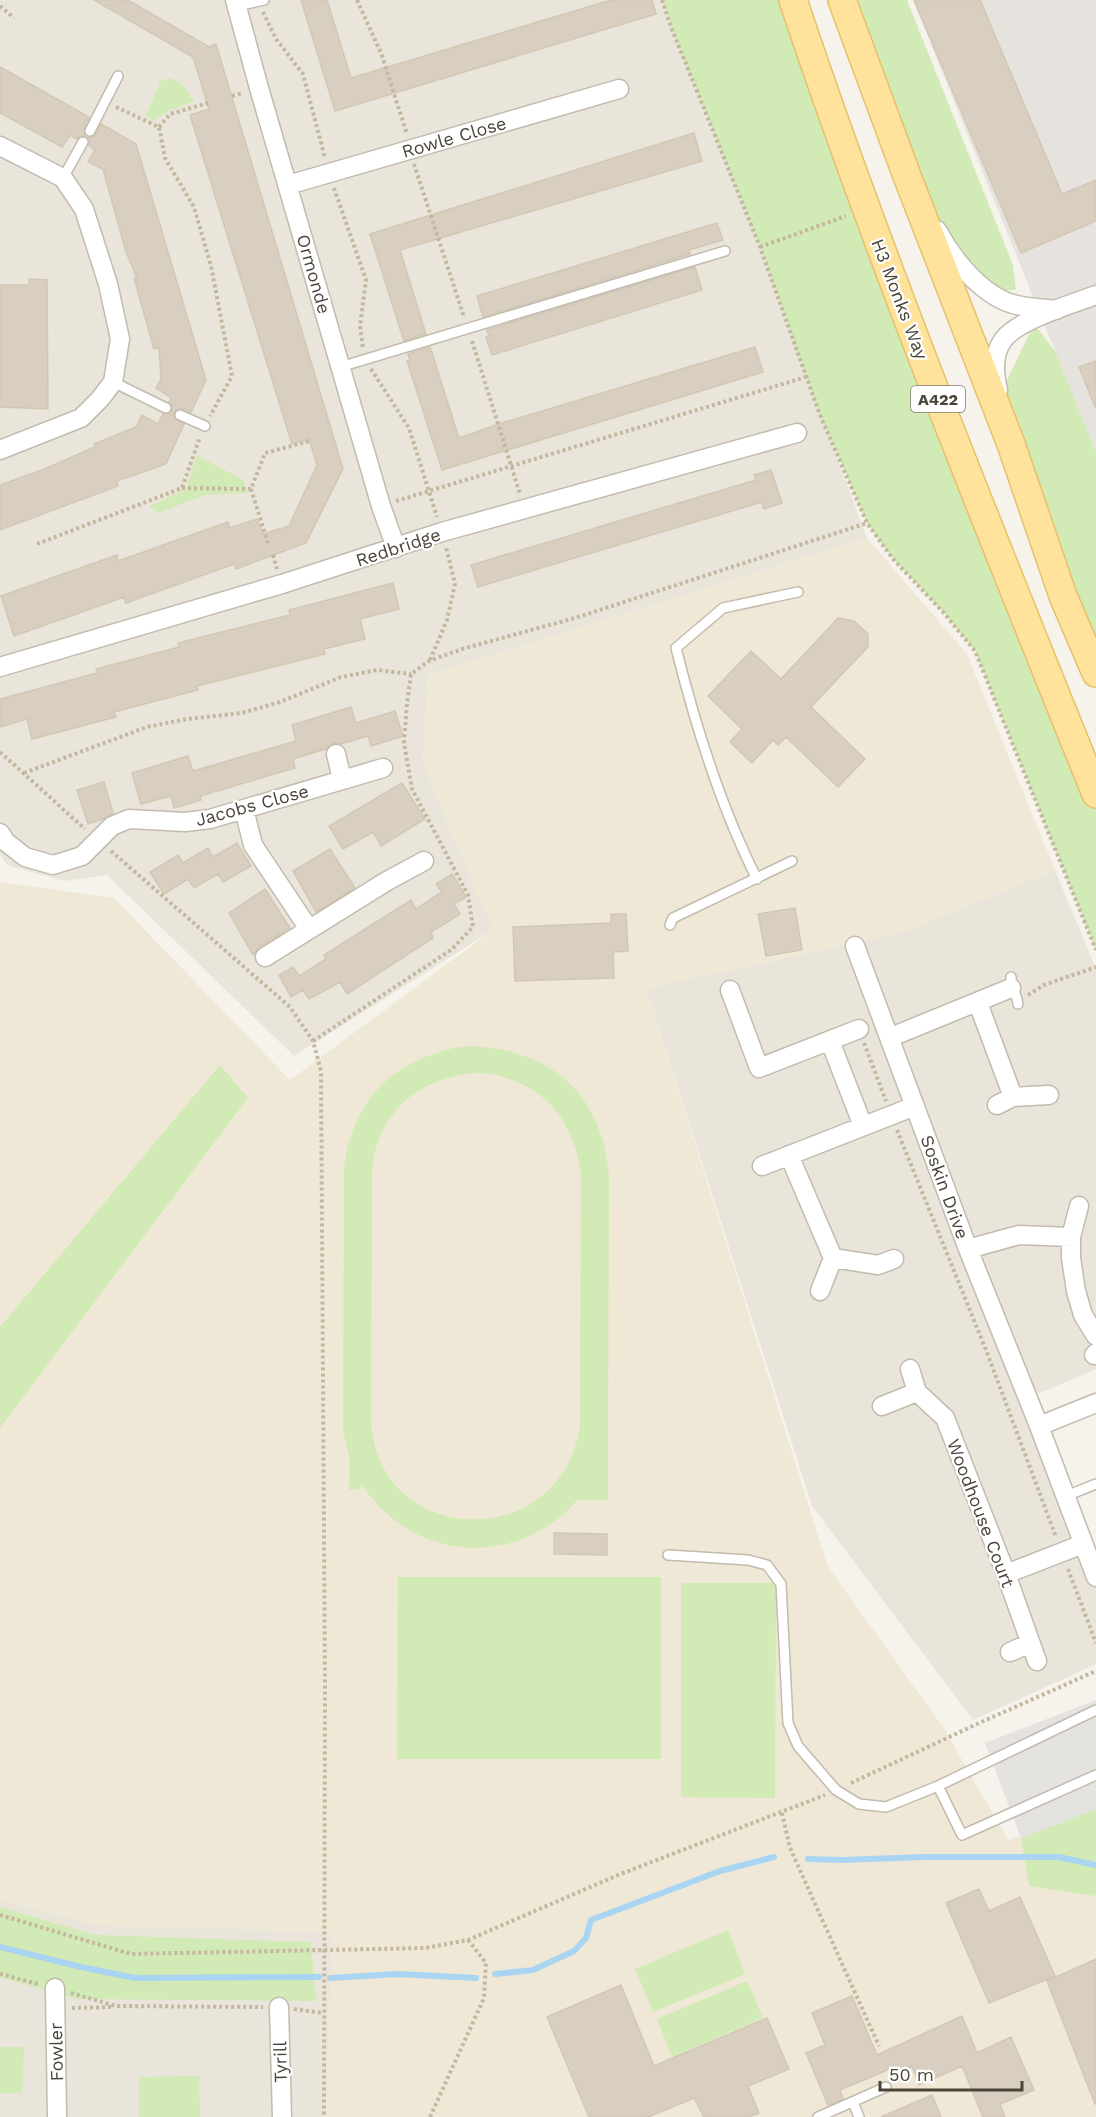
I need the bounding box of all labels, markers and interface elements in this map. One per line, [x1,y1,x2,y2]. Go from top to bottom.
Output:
street label: Rowle Close [399,112,509,162]
street label: Ormonde [293,232,335,316]
street label: H3 Monks Way [867,236,933,363]
road number: A422 [911,386,965,412]
street label: Redbridge [353,523,443,571]
street label: Jacobs Close [193,780,311,830]
street label: Soskin Drive [917,1132,973,1242]
street label: Woodhouse Court [943,1436,1019,1591]
street label: Fowler [45,2022,67,2082]
street label: Tyrill [269,2040,291,2083]
scale bar [880,2054,1022,2092]
text: 50 m [889,2064,934,2085]

